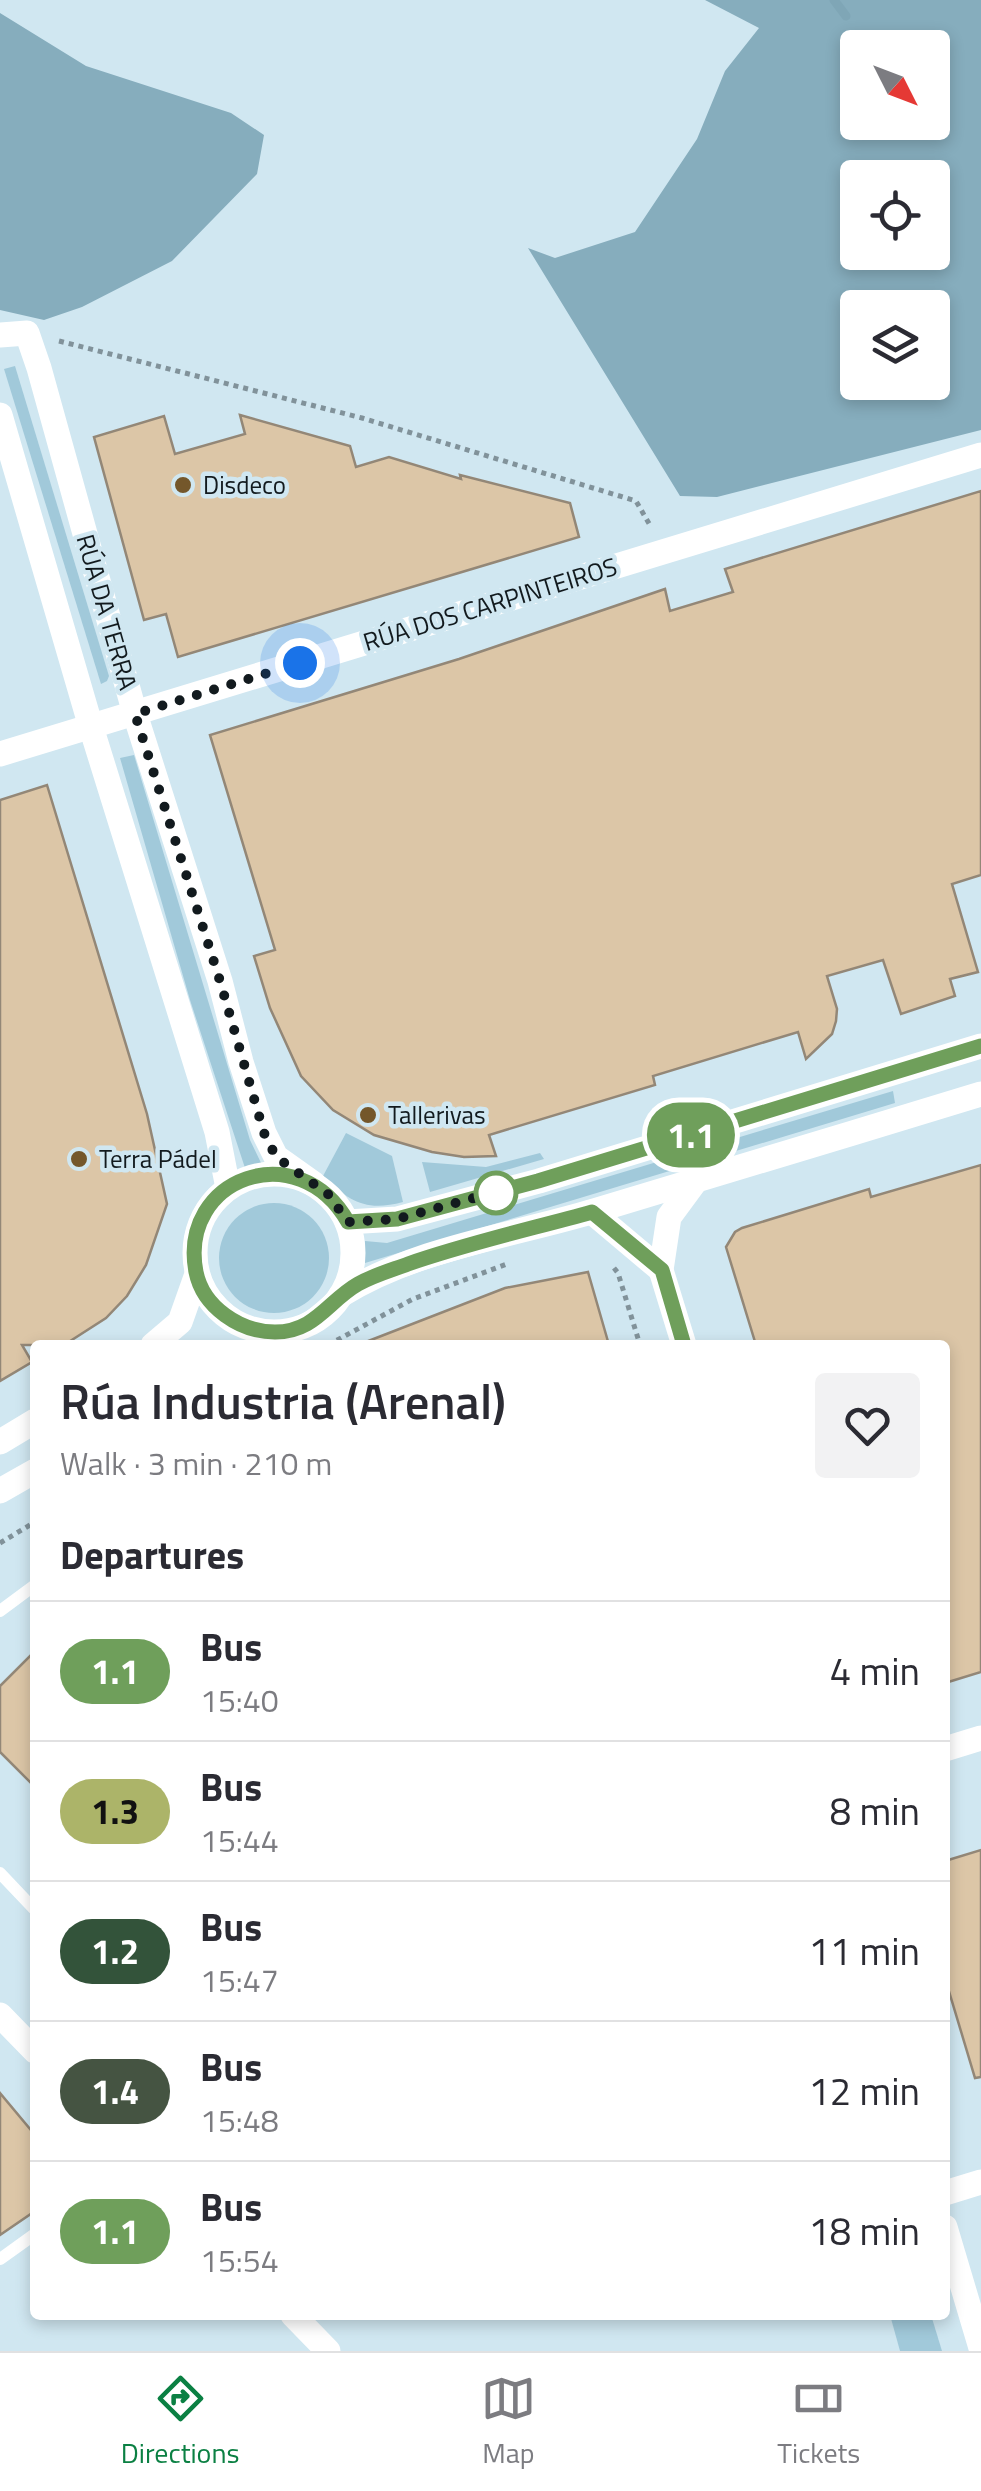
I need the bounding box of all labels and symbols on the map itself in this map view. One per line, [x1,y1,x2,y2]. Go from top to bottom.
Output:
north arrow [840,30,950,140]
place label: Disdeco [203,466,286,504]
marker: Disdeco [172,474,194,496]
street label: RÚA DA TERRA [67,530,147,694]
street label: RÚA DOS CARPINTEIROS [358,547,622,661]
your location [275,638,325,688]
place label: Tallerivas [388,1096,486,1134]
line badge: 1.1 [634,1102,748,1168]
marker: Tallerivas [357,1104,379,1126]
place label: Terra Pádel [99,1140,217,1178]
marker: Terra Pádel [68,1148,90,1170]
unlabelled marker [475,1172,517,1214]

